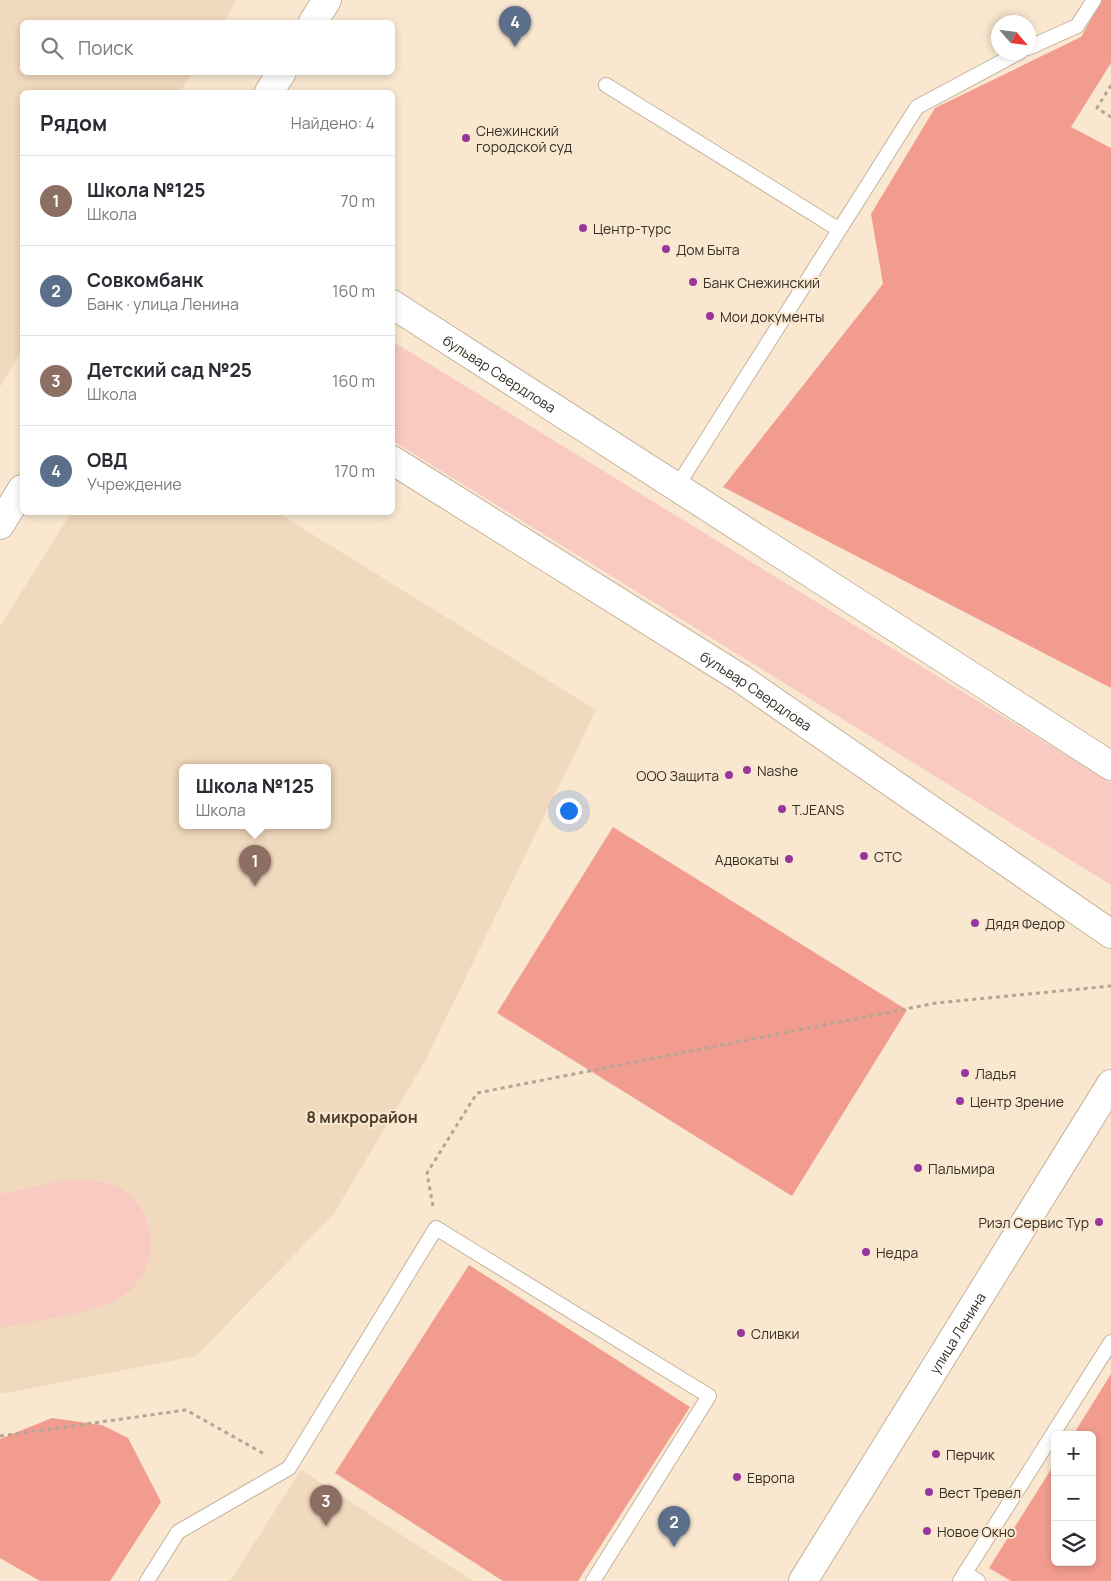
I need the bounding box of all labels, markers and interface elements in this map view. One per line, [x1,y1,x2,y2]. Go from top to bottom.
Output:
pin: 4 [499,6,531,47]
north arrow [991,15,1036,60]
search box [20,20,395,75]
icon: search [38,34,66,62]
text: Поиск [78,35,133,61]
text: Рядом [40,109,107,137]
text: Найдено: 4 [291,112,375,134]
place label: Снежинский городской суд [476,121,572,156]
marker: Снежинский городской суд [460,132,472,144]
text: Школа №125 [87,177,205,203]
text: 1 [52,190,60,212]
text: 70 m [340,190,375,212]
text: Школа [87,203,137,225]
place label: Центр-турс [593,219,671,238]
marker: Центр-турс [577,222,589,234]
place label: Дом Быта [676,240,740,259]
marker: Дом Быта [660,243,672,255]
text: Совкомбанк [87,267,203,293]
place label: Банк Снежинский [703,273,820,292]
marker: Банк Снежинский [687,276,699,288]
text: 2 [51,280,61,302]
text: 160 m [332,280,375,302]
text: Банк · улица Ленина [87,293,239,315]
place label: Мои документы [720,307,824,326]
marker: Мои документы [704,310,716,322]
street label: бульвар Свердлова [440,330,560,417]
text: Детский сад №25 [87,357,252,383]
text: 3 [51,370,61,392]
text: 160 m [332,370,375,392]
text: Школа [87,383,137,405]
text: ОВД [87,447,128,473]
text: 4 [51,460,61,482]
text: 170 m [334,460,375,482]
text: Учреждение [87,473,182,495]
street label: бульвар Свердлова [697,646,816,735]
place label: Nashe [757,761,798,780]
popup [179,764,331,829]
marker: Nashe [741,764,753,776]
place label: ООО Защита [636,766,719,785]
marker: ООО Защита [723,769,735,781]
text: Школа №125 [196,773,314,799]
your location [556,798,582,824]
text: Школа [196,799,246,821]
place label: T.JEANS [792,800,844,819]
marker: T.JEANS [776,803,788,815]
pin: 1 [239,845,271,886]
place label: СТС [874,847,902,866]
place label: Адвокаты [715,850,779,869]
marker: СТС [858,850,870,862]
marker: Адвокаты [783,853,795,865]
place label: Дядя Федор [985,914,1065,933]
marker: Дядя Федор [969,917,981,929]
place label: Ладья [975,1064,1016,1083]
marker: Ладья [959,1067,971,1079]
place label: Центр Зрение [970,1092,1064,1111]
marker: Центр Зрение [954,1095,966,1107]
district label: 8 микрорайон [306,1106,418,1128]
place label: Пальмира [928,1159,995,1178]
marker: Пальмира [912,1162,924,1174]
place label: Риэл Сервис Тур [978,1213,1089,1232]
marker: Риэл Сервис Тур [1093,1216,1105,1228]
place label: Недра [876,1243,918,1262]
marker: Недра [860,1246,872,1258]
street label: улица Ленина [924,1288,989,1377]
place label: Сливки [751,1324,799,1343]
marker: Сливки [735,1327,747,1339]
map controls [1051,1431,1096,1566]
button: + [1051,1431,1096,1476]
place label: Перчик [946,1445,996,1464]
marker: Перчик [930,1448,942,1460]
place label: Европа [747,1468,795,1487]
marker: Европа [731,1471,743,1483]
button: − [1051,1476,1096,1521]
place label: Вест Тревел [939,1483,1021,1502]
pin: 3 [310,1485,342,1526]
marker: Вест Тревел [923,1486,935,1498]
pin: 2 [658,1506,690,1547]
button: layers [1051,1521,1096,1566]
place label: Новое Окно [937,1522,1015,1541]
marker: Новое Окно [921,1525,933,1537]

